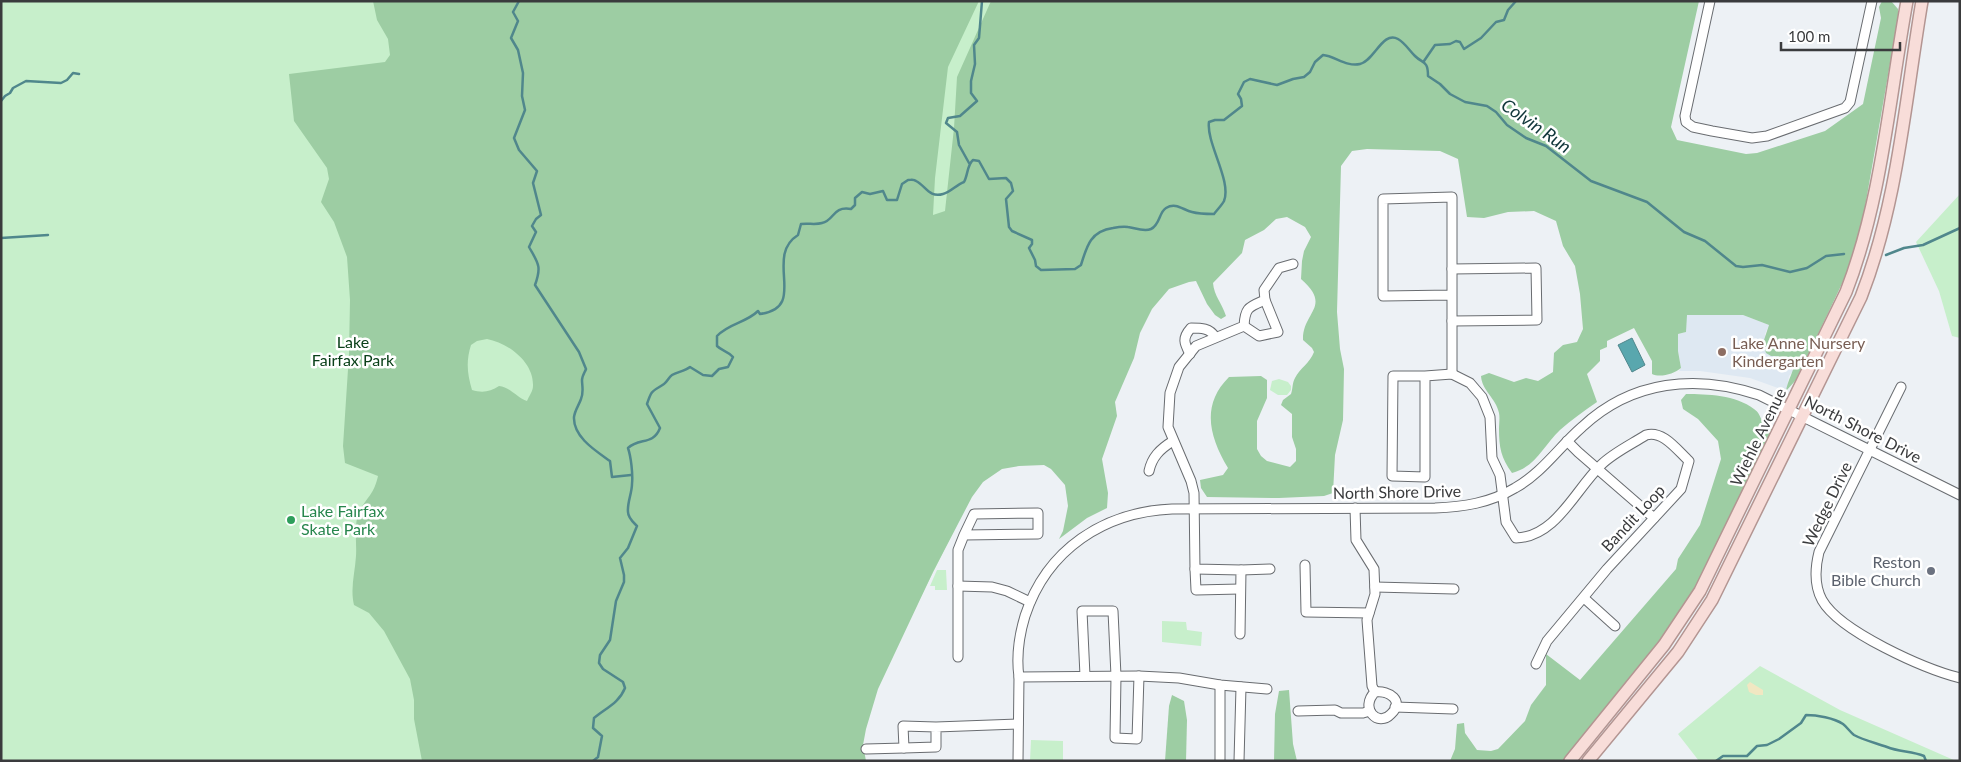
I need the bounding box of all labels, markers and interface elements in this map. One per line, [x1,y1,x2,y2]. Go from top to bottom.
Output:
scale bar [1781,20,1900,52]
text: 100 m [1788,27,1830,45]
water label: Colvin Run [1497,93,1576,157]
park label: Lake Fairfax Park [312,332,395,369]
place label: Lake Anne Nursery Kindergarten [1732,333,1866,370]
marker: Lake Anne Nursery Kindergarten [1716,346,1728,358]
street label: Wiehle Avenue [1726,385,1789,489]
street label: North Shore Drive [1802,391,1925,466]
street label: Wedge Drive [1798,458,1855,549]
street label: Bandit Loop [1597,480,1668,555]
street label: North Shore Drive [1333,481,1461,502]
place label: Lake Fairfax Skate Park [301,501,384,538]
marker: Lake Fairfax Skate Park [285,514,297,526]
place label: Reston Bible Church [1831,552,1921,589]
marker: Reston Bible Church [1925,565,1937,577]

